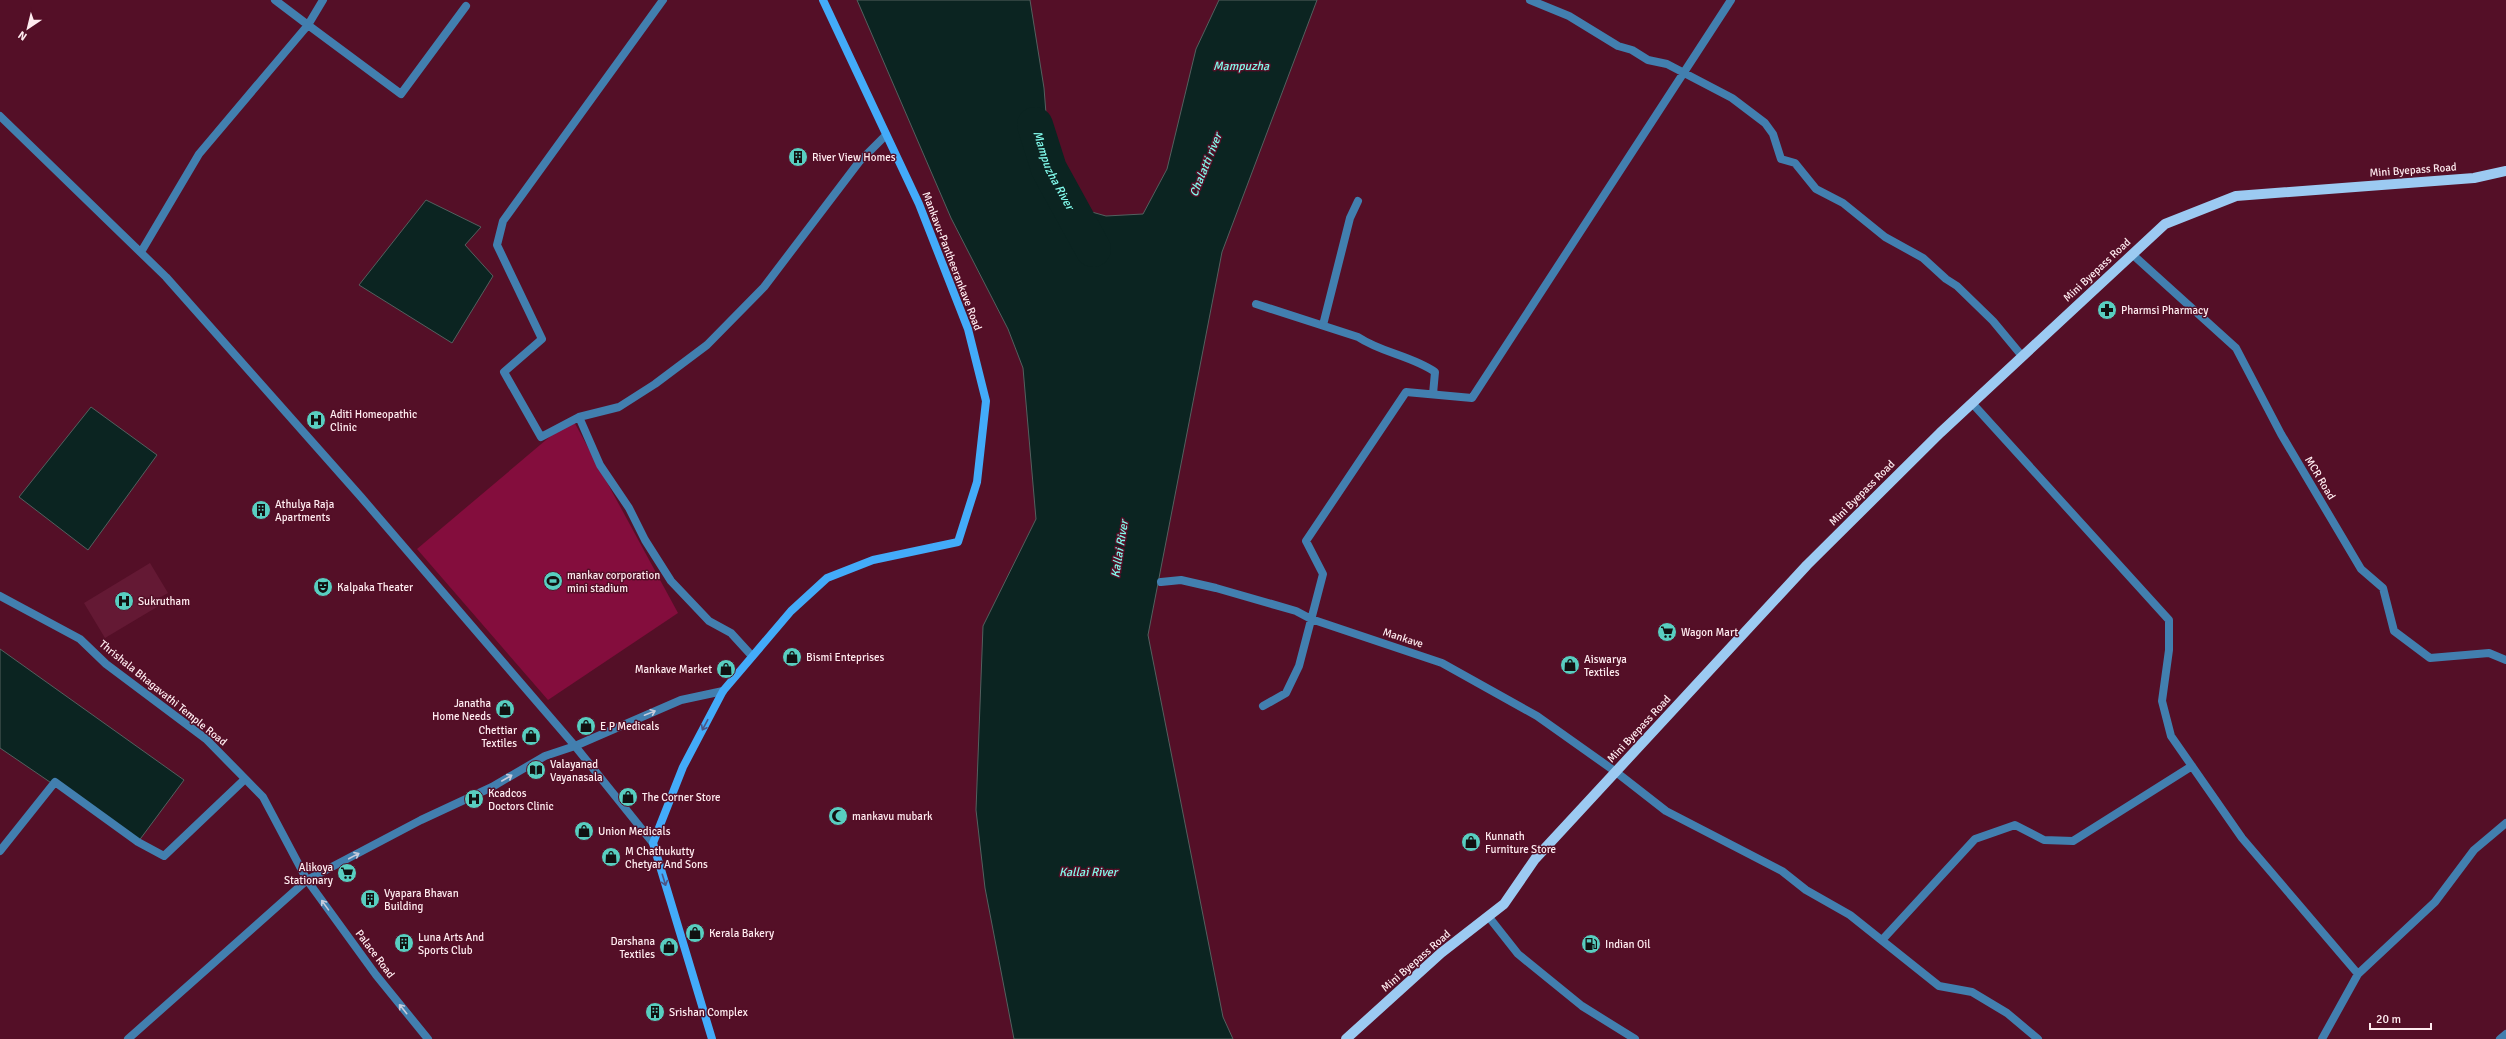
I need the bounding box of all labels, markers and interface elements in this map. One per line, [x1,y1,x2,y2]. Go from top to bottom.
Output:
north arrow [8,8,48,48]
text: N [16,28,29,43]
water label: Mampuzha [1213,59,1270,74]
water label: Mampuzha River [1030,129,1078,214]
water label: Chalatti river [1186,130,1226,199]
building icon: River View Homes [787,146,809,168]
place label: River View Homes [812,151,896,164]
street label: Mini Byepass Road [2369,160,2457,180]
street label: Mankavu-Pantheerankave Road [920,190,985,332]
street label: Mini Byepass Road [2061,235,2133,305]
pharmacy icon: Pharmsi Pharmacy [2096,299,2118,321]
place label: Pharmsi Pharmacy [2121,304,2209,317]
place label: Aditi Homeopathic Clinic [330,408,417,434]
hospital icon: Aditi Homeopathic Clinic [305,409,327,431]
street label: MCR Road [2302,454,2338,502]
street label: Mini Byepass Road [1827,457,1898,528]
place label: Athulya Raja Apartments [275,498,335,524]
building icon: Athulya Raja Apartments [250,499,272,521]
water label: Kallai River [1108,518,1132,579]
place label: mankav corporation mini stadium [567,569,660,595]
sports icon: mankav corporation mini stadium [542,570,564,592]
theatre icon: Kalpaka Theater [312,576,334,598]
place label: Kalpaka Theater [337,581,413,594]
hospital icon: Sukrutham [113,590,135,612]
place label: Sukrutham [138,595,190,608]
supermarket icon: Wagon Mart [1656,621,1678,643]
street label: Mankave [1381,625,1425,651]
place label: Wagon Mart [1681,626,1738,639]
street label: Thrishala Bhagavathi Temple Road [97,637,230,749]
shop icon: Bismi Enteprises [781,646,803,668]
place label: Bismi Enteprises [806,651,884,664]
place label: Aiswarya Textiles [1584,653,1627,679]
shop icon: Aiswarya Textiles [1559,654,1581,676]
shop icon: Mankave Market [715,658,737,680]
place label: Mankave Market [635,663,712,676]
street label: Mini Byepass Road [1604,693,1674,765]
place label: Janatha Home Needs [432,697,491,723]
shop icon: Janatha Home Needs [494,698,516,720]
one-way arrow [644,708,656,716]
shop icon: E P Medicals [575,715,597,737]
one-way arrow [700,719,708,731]
place label: E P Medicals [600,720,659,733]
place label: Chettiar Textiles [478,724,517,750]
shop icon: Chettiar Textiles [520,725,542,747]
place label: Valayanad Vayanasala [550,758,603,784]
library icon: Valayanad Vayanasala [525,759,547,781]
one-way arrow [501,774,513,782]
shop icon: The Corner Store [617,786,639,808]
place label: Kcadcos Doctors Clinic [488,787,554,813]
hospital icon: Kcadcos Doctors Clinic [463,788,485,810]
place label: The Corner Store [642,791,721,804]
mosque icon: mankavu mubark [827,805,849,827]
place label: mankavu mubark [852,810,933,823]
shop icon: Union Medicals [573,820,595,842]
place label: Union Medicals [598,825,671,838]
place label: Kunnath Furniture Store [1485,830,1556,856]
shop icon: Kunnath Furniture Store [1460,831,1482,853]
place label: M Chathukutty Chetyar And Sons [625,845,708,871]
shop icon: M Chathukutty Chetyar And Sons [600,846,622,868]
one-way arrow [347,851,359,859]
place label: Alikoya Stationary [284,861,334,887]
supermarket icon: Alikoya Stationary [336,862,358,884]
water label: Kallai River [1059,865,1119,880]
one-way arrow [661,874,668,887]
place label: Vyapara Bhavan Building [384,887,459,913]
building icon: Vyapara Bhavan Building [359,888,381,910]
one-way arrow [321,900,329,911]
shop icon: Kerala Bakery [684,922,706,944]
street label: Palace Road [353,927,397,981]
place label: Kerala Bakery [709,927,775,940]
street label: Mini Byepass Road [1379,927,1453,995]
place label: Luna Arts And Sports Club [418,931,484,957]
building icon: Luna Arts And Sports Club [393,932,415,954]
fuel station icon: Indian Oil [1580,933,1602,955]
place label: Darshana Textiles [610,935,655,961]
shop icon: Darshana Textiles [658,936,680,958]
place label: Indian Oil [1605,938,1651,951]
building icon: Srishan Complex [644,1001,666,1023]
one-way arrow [399,1003,408,1014]
scale bar [2370,1005,2431,1031]
place label: Srishan Complex [669,1006,748,1019]
text: 20 m [2376,1012,2401,1027]

